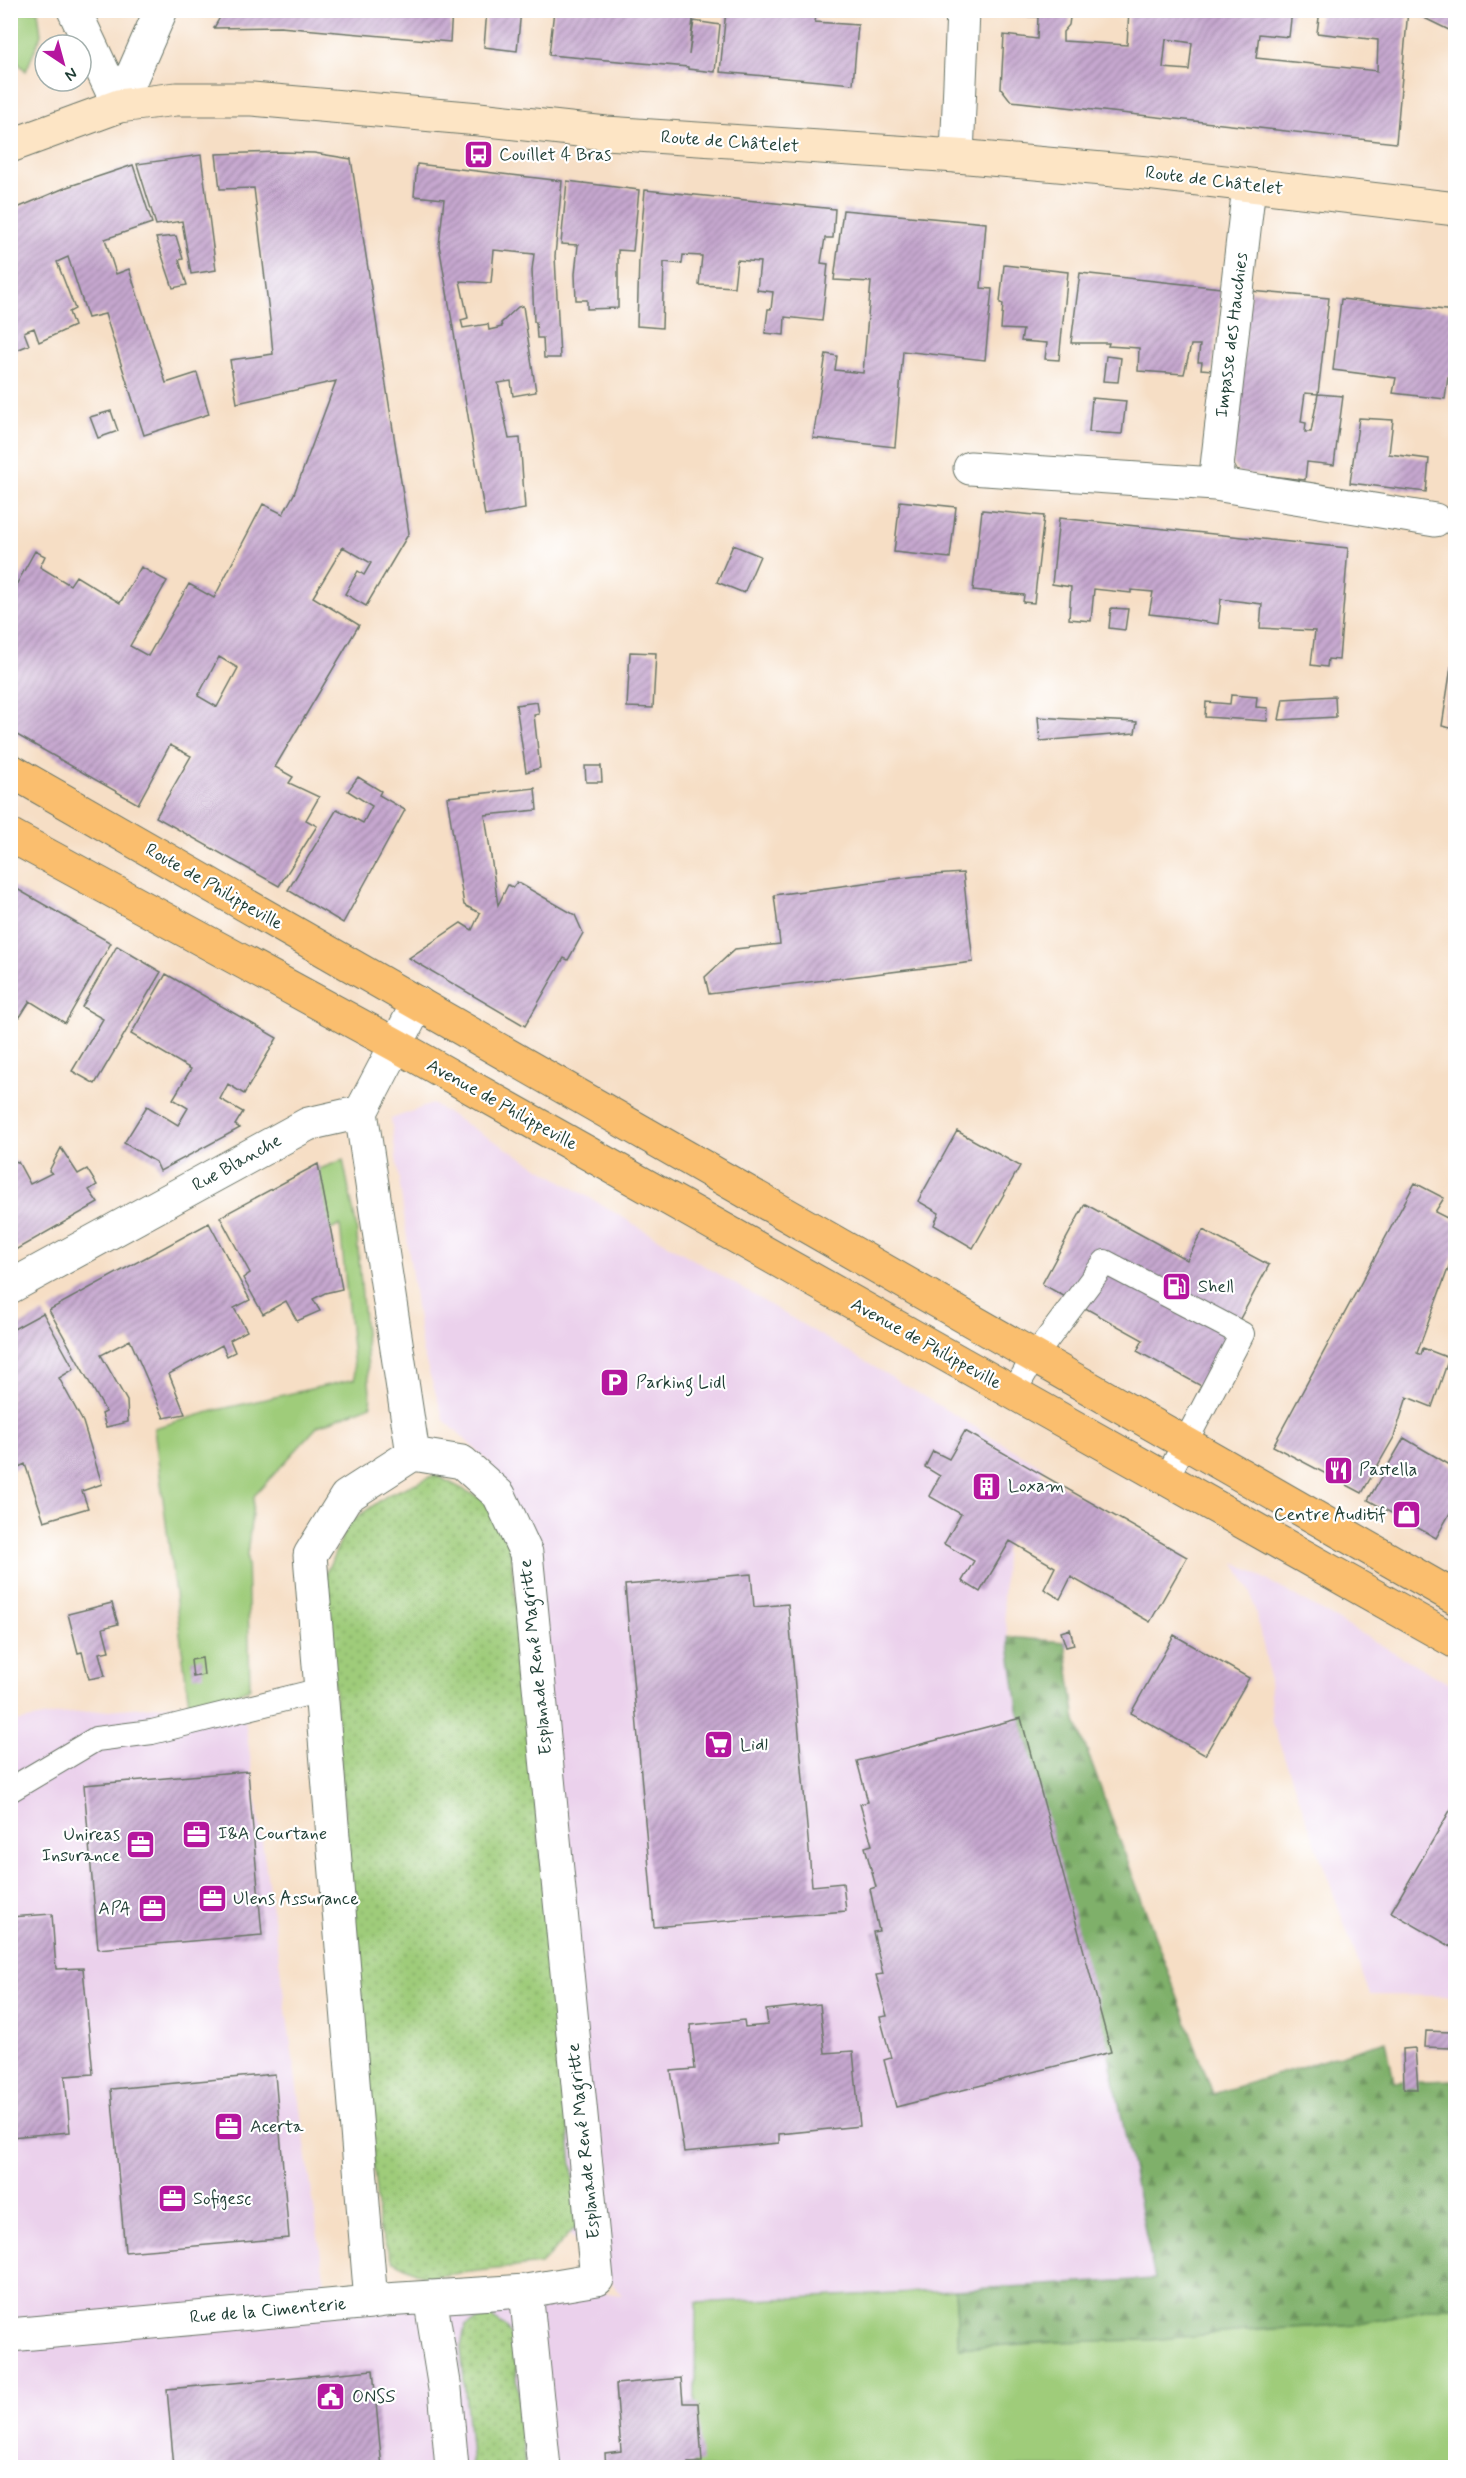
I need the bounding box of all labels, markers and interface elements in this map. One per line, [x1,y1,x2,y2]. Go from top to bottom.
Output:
north arrow [33,33,93,93]
text: N [60,62,81,86]
street label: Route de Châtelet [660,125,800,159]
bus stop icon: Couillet 4 Bras [462,139,494,171]
place label: Couillet 4 Bras [499,143,611,167]
street label: Route de Châtelet [1144,161,1284,201]
street label: Impasse des Hauchies [1210,251,1254,419]
street label: Route de Philippeville [141,838,287,936]
street label: Avenue de Philippeville [422,1054,582,1156]
street label: Rue Blanche [188,1129,286,1197]
fuel station icon: Shell [1161,1271,1193,1303]
place label: Shell [1198,1275,1234,1299]
street label: Avenue de Philippeville [846,1293,1006,1395]
parking icon: Parking Lidl [599,1367,631,1399]
place label: Parking Lidl [636,1371,726,1397]
restaurant icon: Pastella [1322,1454,1354,1486]
place label: Pastella [1359,1458,1417,1482]
building icon: Loxam [971,1470,1003,1502]
place label: Loxam [1008,1474,1064,1498]
shop icon: Centre Auditif [1391,1499,1423,1531]
place label: Centre Auditif [1274,1503,1386,1527]
street label: Esplanade René Magritte [514,1558,560,1756]
supermarket icon: Lidl [703,1729,735,1761]
place label: Lidl [740,1733,768,1757]
office icon: I&A Courtane [181,1818,213,1850]
place label: I&A Courtane [218,1822,327,1846]
place label: Unireas Insurance [42,1823,120,1868]
office icon: Unireas Insurance [125,1829,157,1861]
office icon: Ulens Assurance [196,1883,228,1915]
place label: Ulens Assurance [233,1887,359,1911]
office icon: APA [136,1893,168,1925]
place label: APA [98,1897,131,1921]
street label: Esplanade René Magritte [562,2042,608,2240]
office icon: Acerta [213,2111,245,2143]
place label: Acerta [250,2115,304,2139]
office icon: Sofigesc [156,2183,188,2215]
place label: Sofigesc [193,2187,251,2211]
street label: Rue de la Cimenterie [189,2292,347,2330]
public building icon: ONSS [315,2381,347,2413]
place label: ONSS [352,2385,395,2409]

